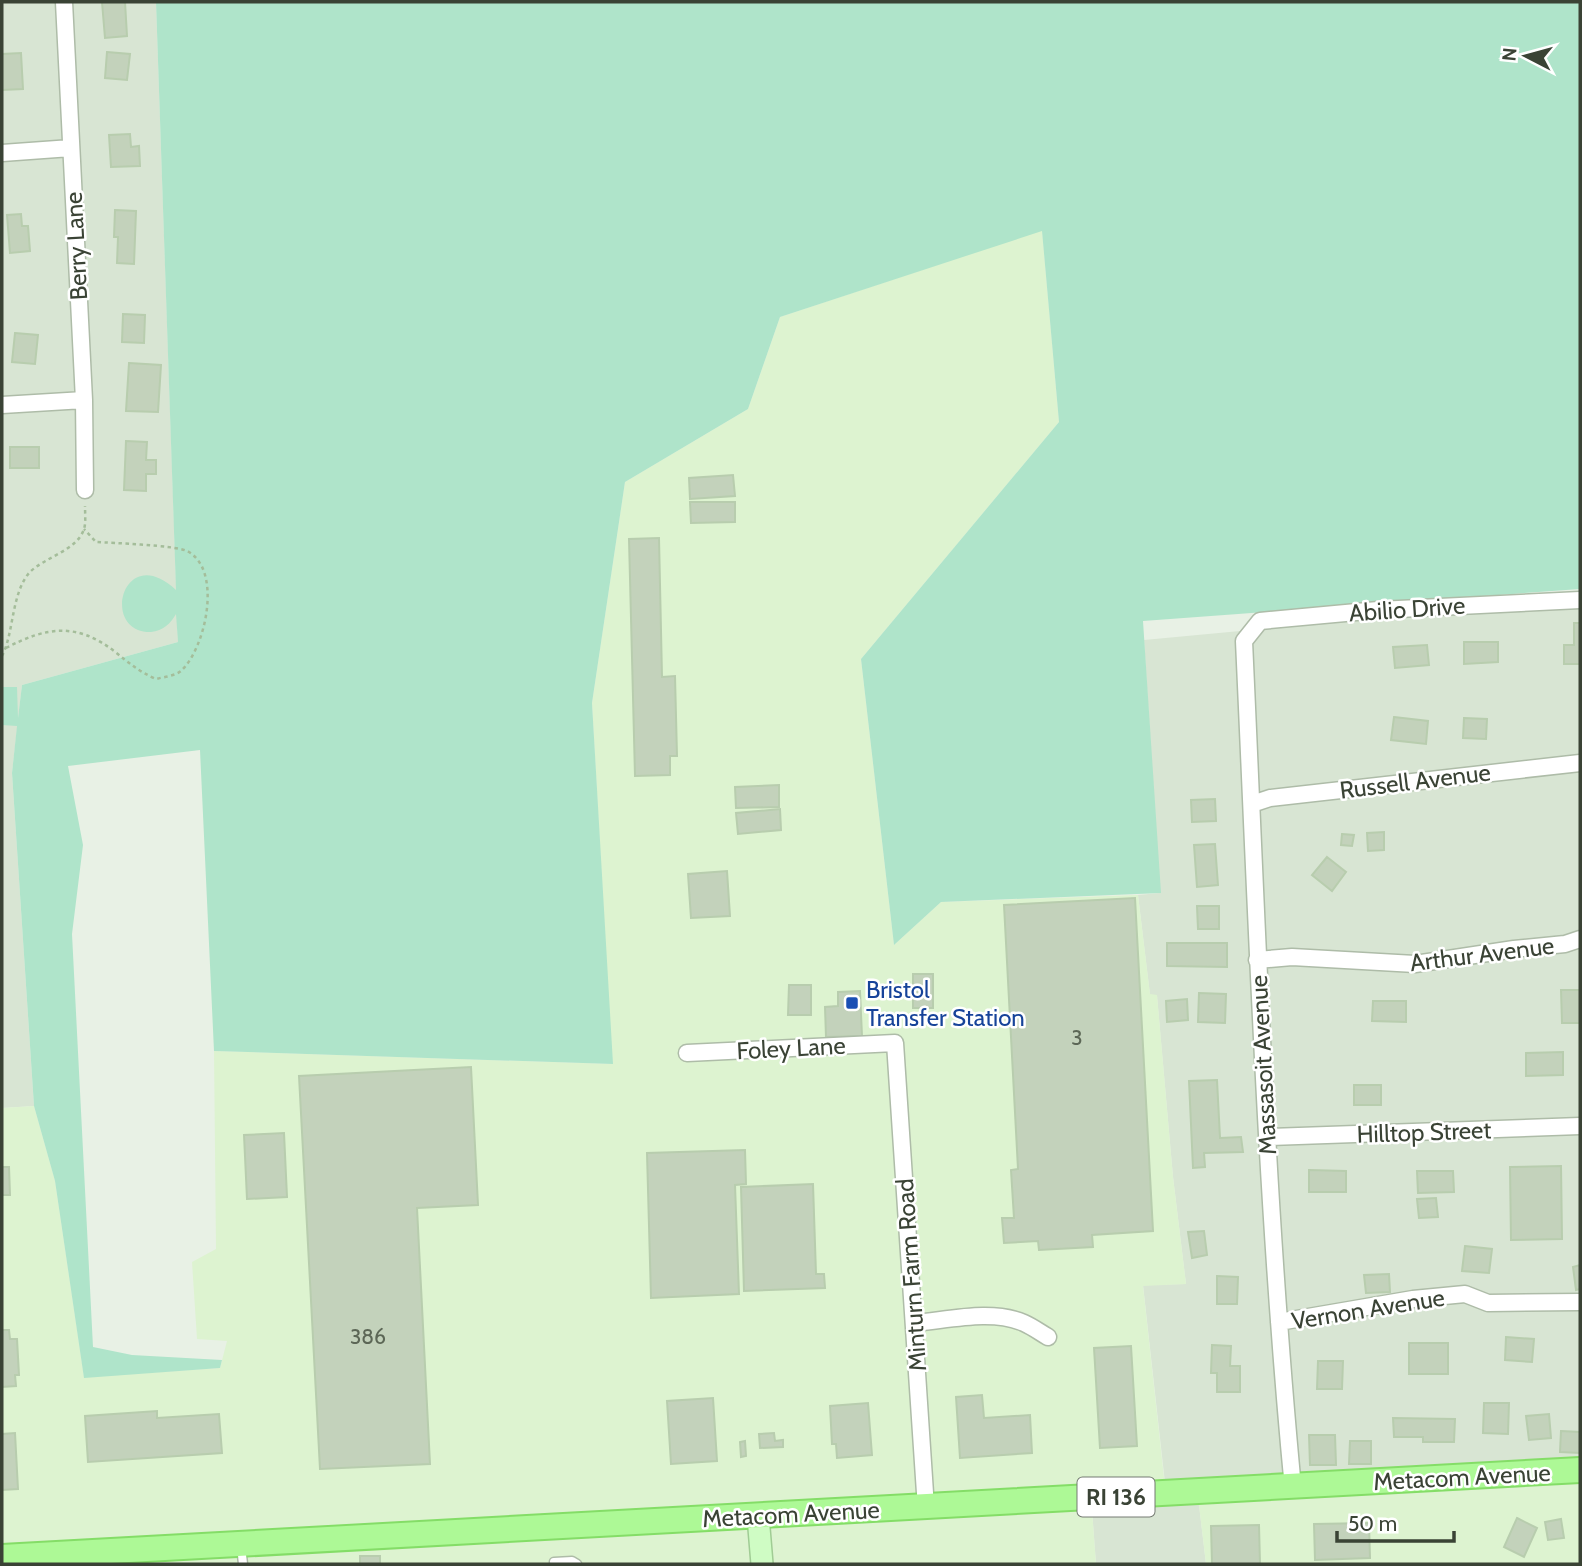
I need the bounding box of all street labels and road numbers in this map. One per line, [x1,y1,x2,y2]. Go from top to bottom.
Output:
street label: Berry Lane [59,191,93,301]
street label: Abilio Drive [1348,590,1466,628]
street label: Russell Avenue [1338,757,1492,805]
street label: Arthur Avenue [1408,931,1556,977]
street label: Massasoit Avenue [1244,974,1282,1156]
street label: Foley Lane [736,1031,846,1065]
street label: Hilltop Street [1356,1115,1492,1149]
street label: Minturn Farm Road [890,1178,932,1372]
street label: Vernon Avenue [1289,1283,1447,1335]
street label: Metacom Avenue [1373,1458,1551,1496]
road number: RI 136 [1078,1478,1154,1516]
street label: Metacom Avenue [702,1495,880,1533]

